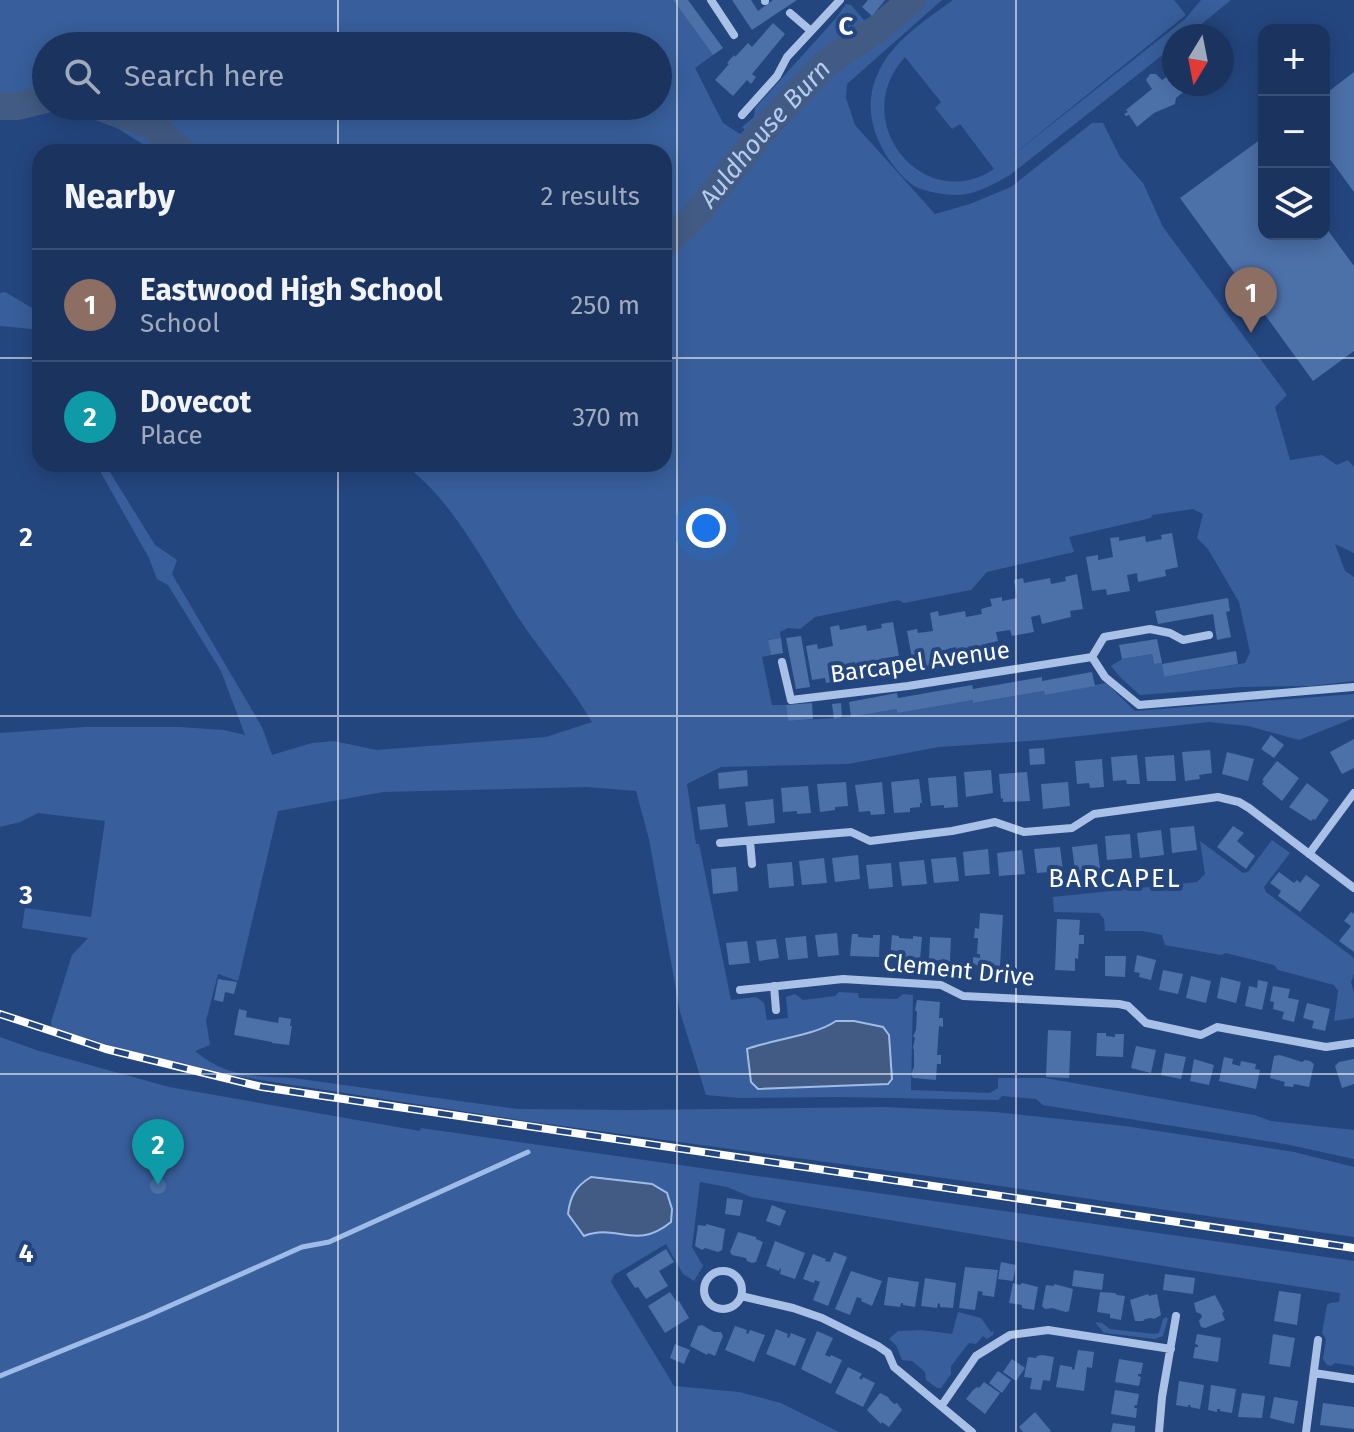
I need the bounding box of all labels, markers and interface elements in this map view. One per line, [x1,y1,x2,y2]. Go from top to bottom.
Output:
text: C [839,11,854,42]
north arrow [1162,24,1234,96]
map controls [1258,24,1330,240]
button: + [1258,24,1330,96]
search box [32,32,672,120]
water label: Auldhouse Burn [692,53,837,214]
icon: search [60,54,104,98]
text: Search here [124,58,284,94]
button: − [1258,96,1330,168]
button: layers [1258,168,1330,240]
text: Nearby [64,176,175,217]
text: 2 results [540,181,640,212]
pin: 1 [1225,267,1277,333]
text: Eastwood High School [140,272,442,308]
text: 1 [84,290,96,321]
text: 250 m [570,290,640,321]
text: School [140,308,220,339]
text: Dovecot [140,384,251,420]
text: 2 [83,402,97,433]
text: 370 m [572,402,640,433]
text: Place [140,420,203,451]
your location [686,508,726,548]
text: 2 [19,522,33,553]
street label: Barcapel Avenue [828,636,1012,688]
district label: BARCAPEL [1048,863,1182,894]
text: 3 [18,880,33,911]
street label: Clement Drive [882,948,1036,992]
pin: 2 [132,1119,184,1185]
text: 4 [19,1238,34,1269]

